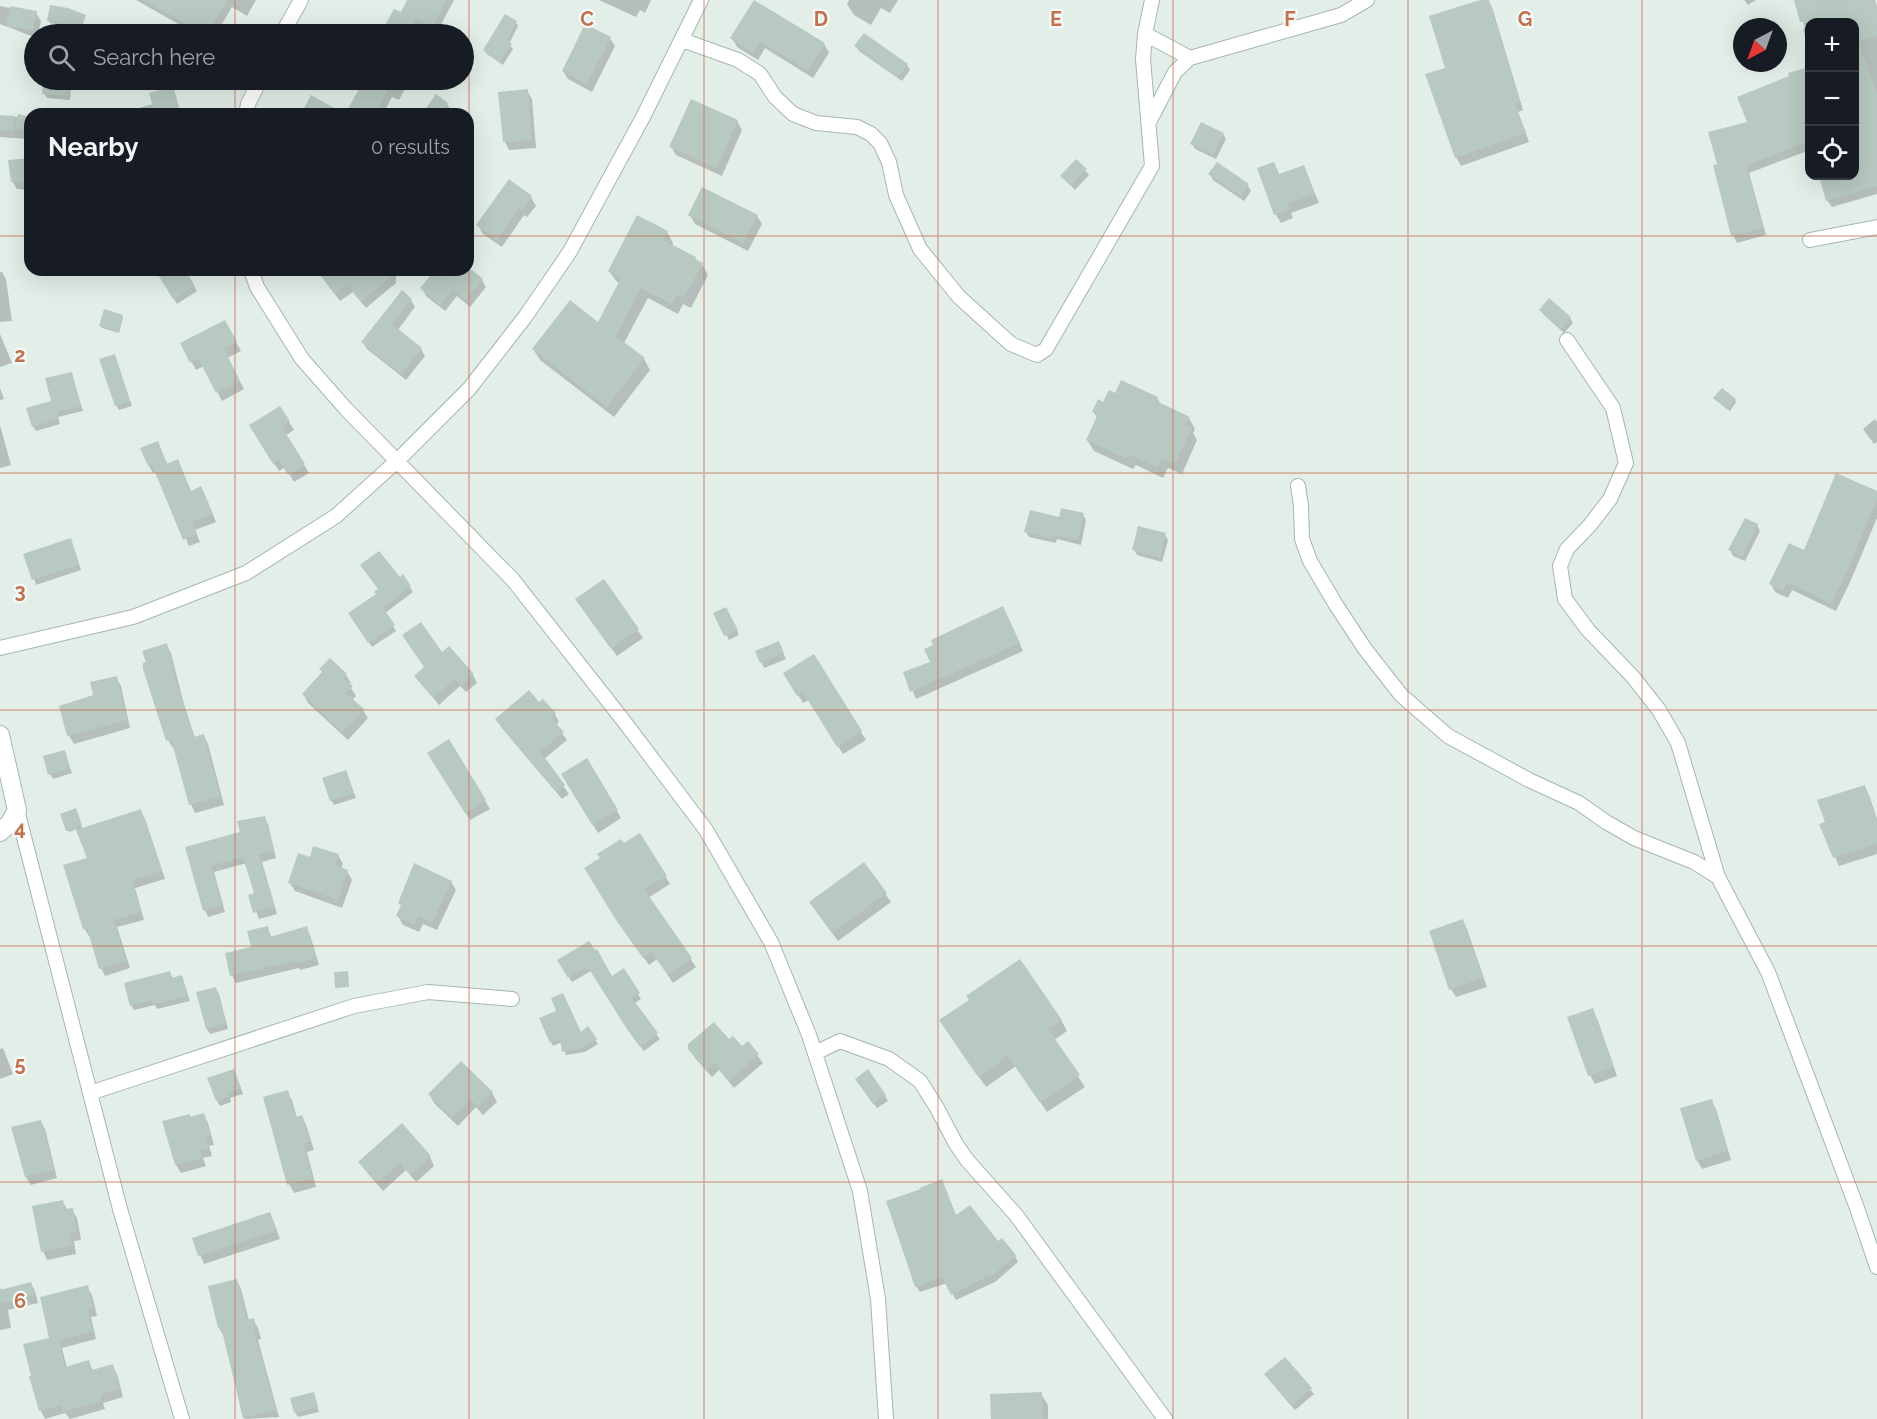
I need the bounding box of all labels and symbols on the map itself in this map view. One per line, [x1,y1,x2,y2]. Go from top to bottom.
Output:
text: C [580,7,594,31]
text: D [814,7,828,31]
text: E [1050,7,1062,31]
text: F [1284,7,1296,31]
text: G [1518,7,1532,31]
north arrow [1733,18,1787,72]
text: 2 [14,343,26,367]
text: 3 [14,579,26,603]
text: 4 [14,816,26,840]
text: 5 [14,1052,26,1076]
text: 6 [14,1289,26,1313]

